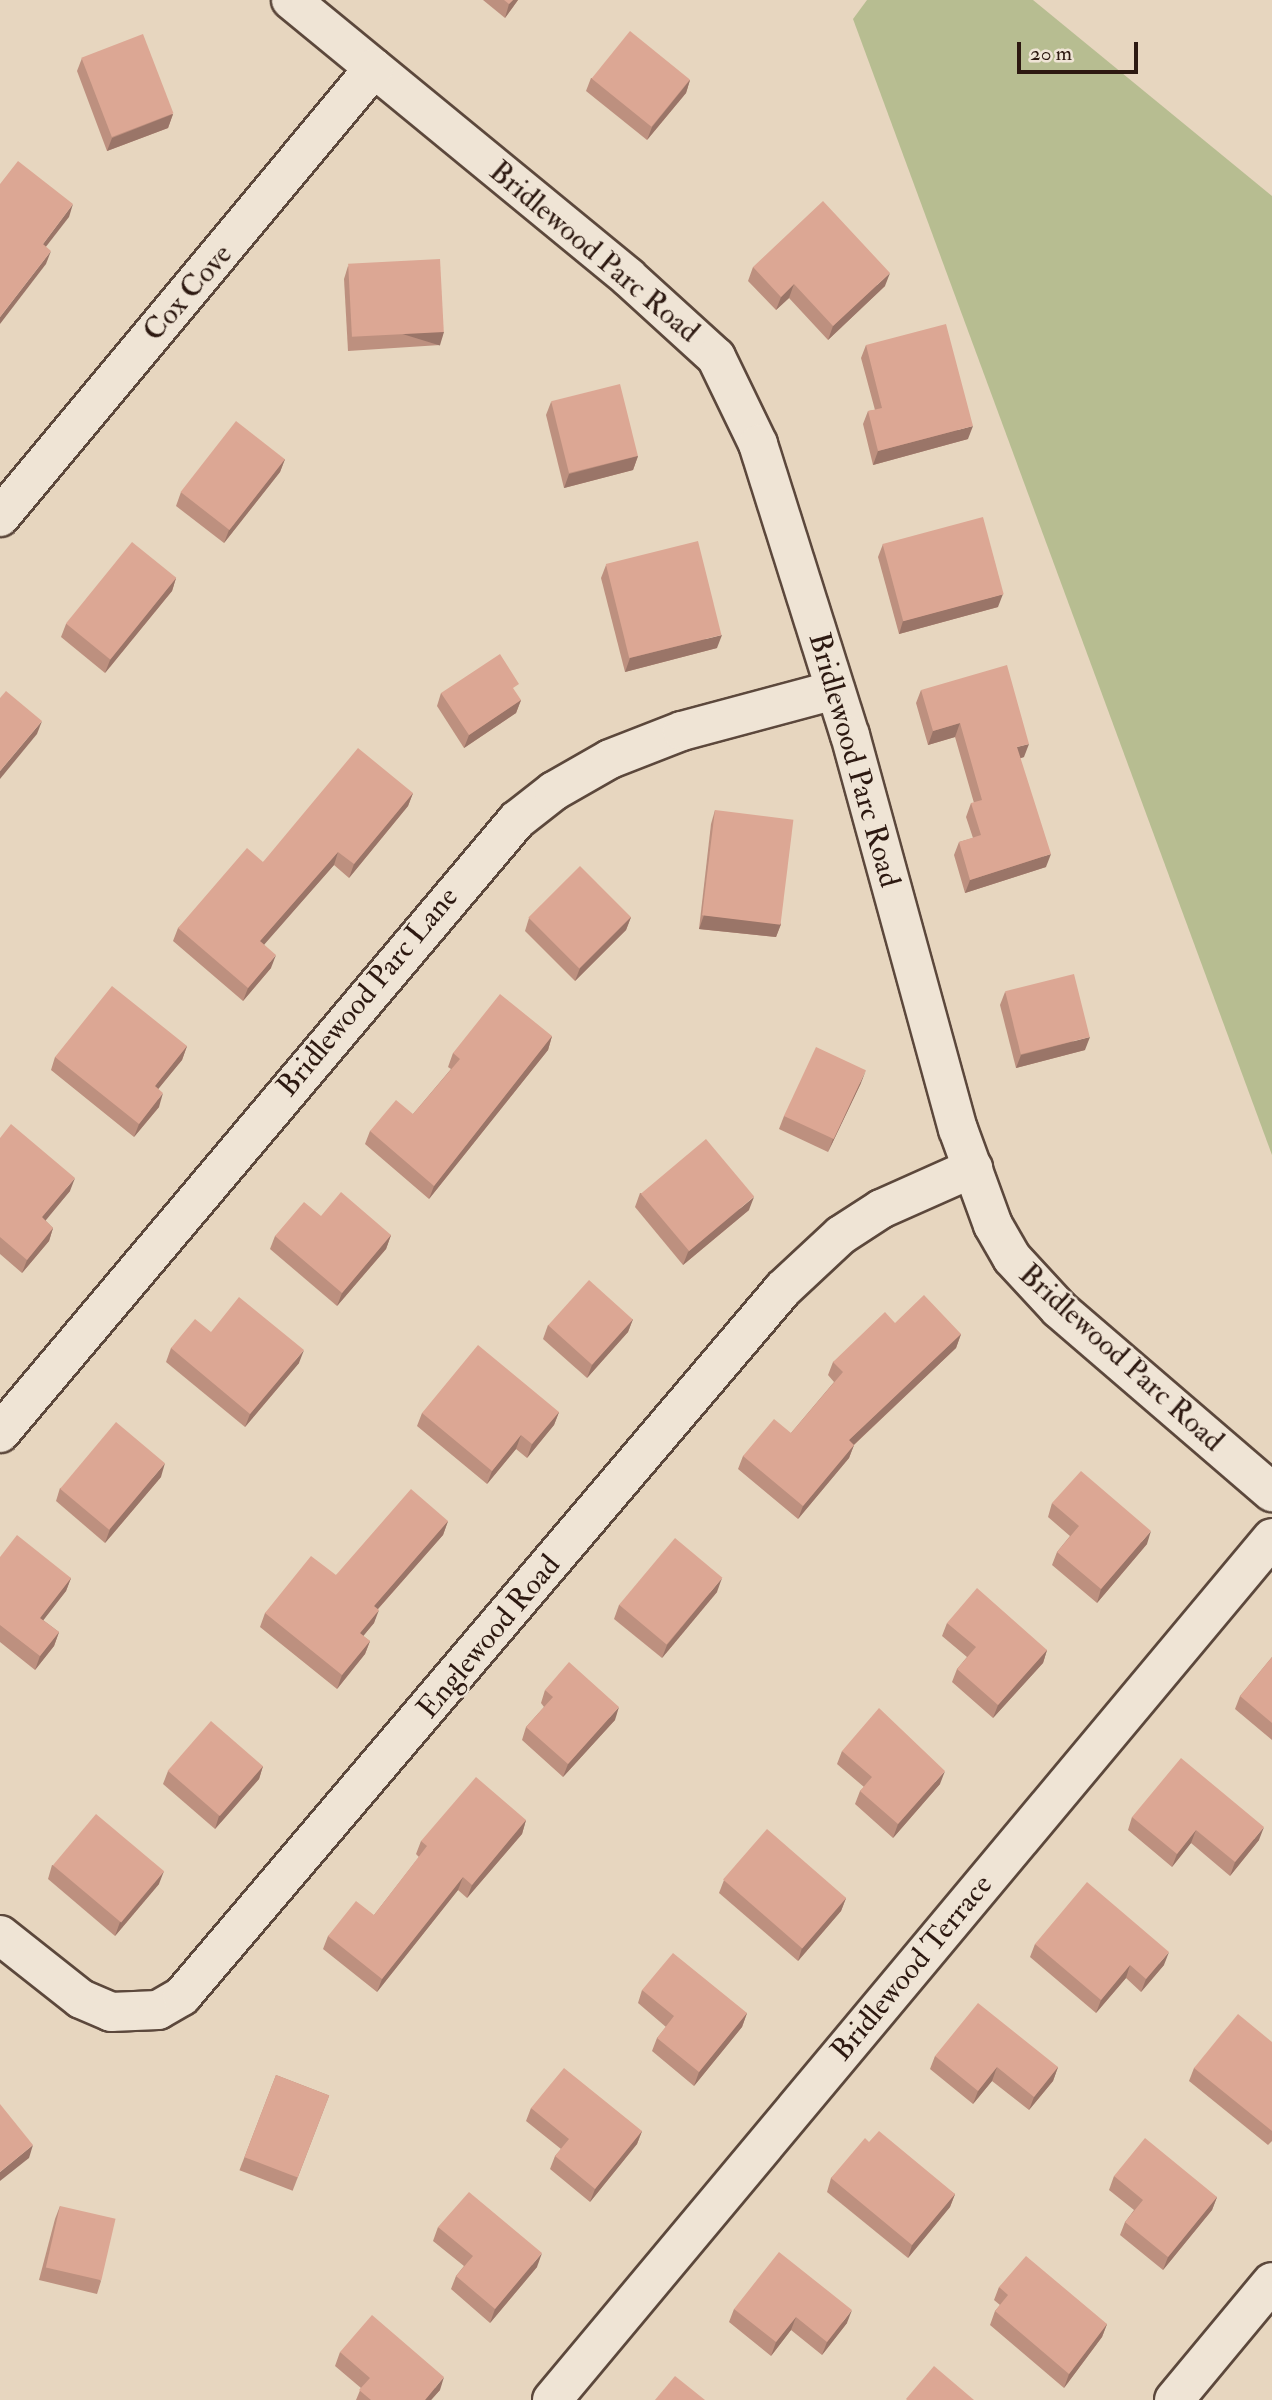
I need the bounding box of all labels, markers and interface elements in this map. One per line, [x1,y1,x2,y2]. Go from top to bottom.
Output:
scale bar [1020,28,1141,72]
text: 20 m [1030,40,1072,67]
street label: Bridlewood Parc Road [482,154,706,350]
street label: Cox Cove [136,237,240,349]
street label: Bridlewood Parc Road [800,629,908,891]
street label: Bridlewood Parc Lane [270,880,466,1104]
street label: Bridlewood Parc Road [1011,1257,1231,1459]
street label: Englewood Road [410,1548,568,1726]
street label: Bridlewood Terrace [824,1868,1000,2068]

